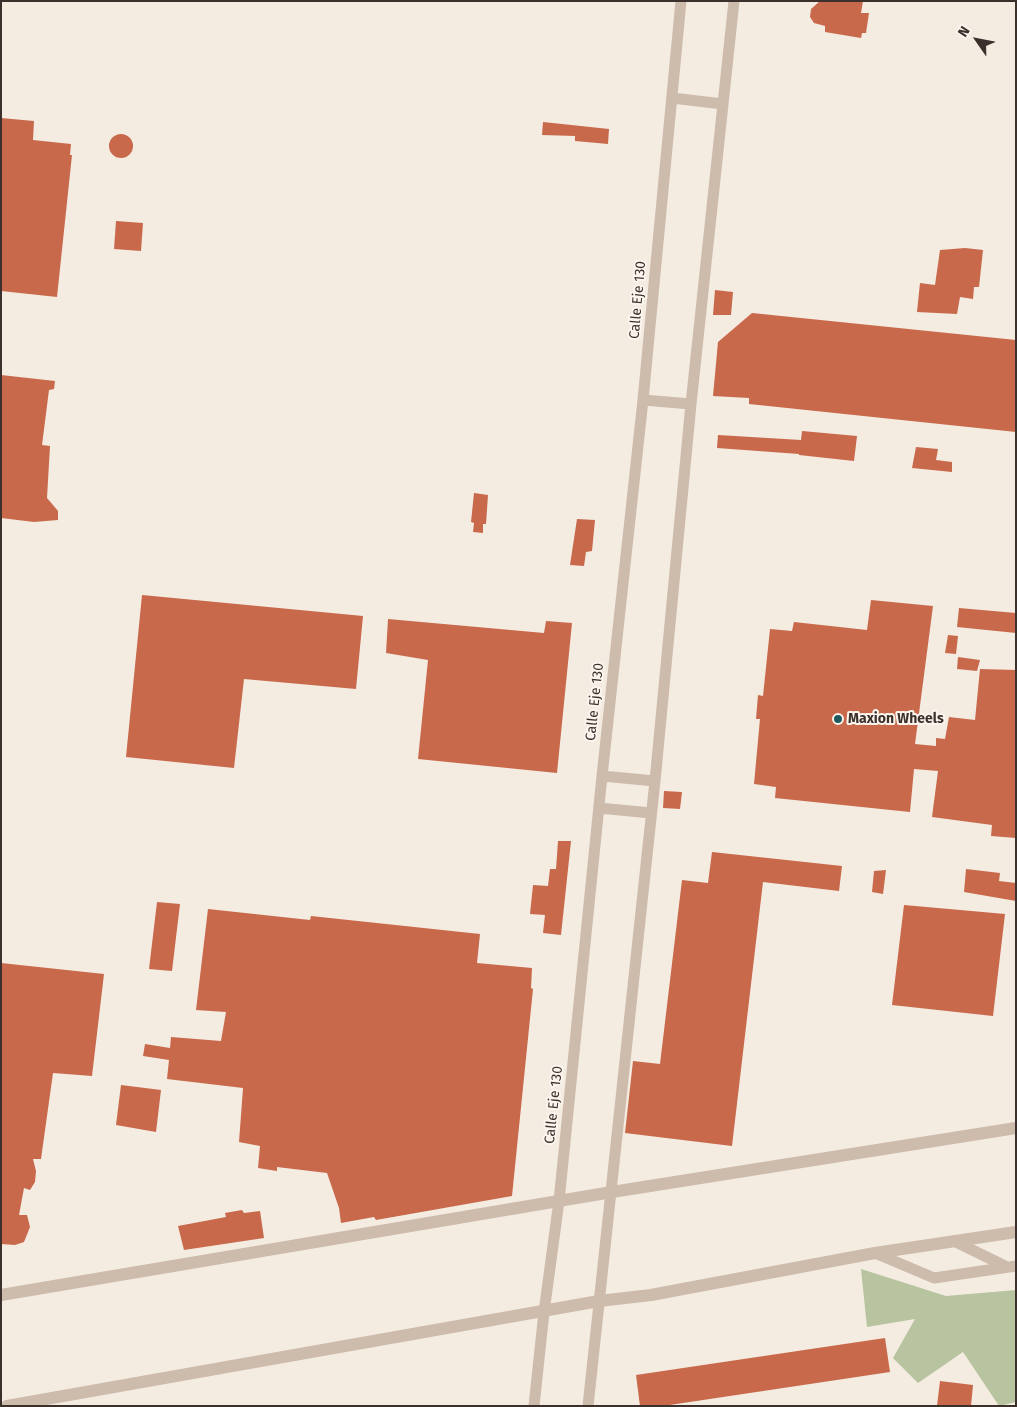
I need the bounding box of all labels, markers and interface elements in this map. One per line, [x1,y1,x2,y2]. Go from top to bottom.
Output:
north arrow [952,15,1002,65]
text: N [954,23,974,40]
street label: Calle Eje 130 [626,260,650,340]
street label: Calle Eje 130 [583,662,607,742]
place label: Maxion Wheels [848,711,944,727]
marker: Maxion Wheels [832,713,844,725]
street label: Calle Eje 130 [542,1065,566,1145]

